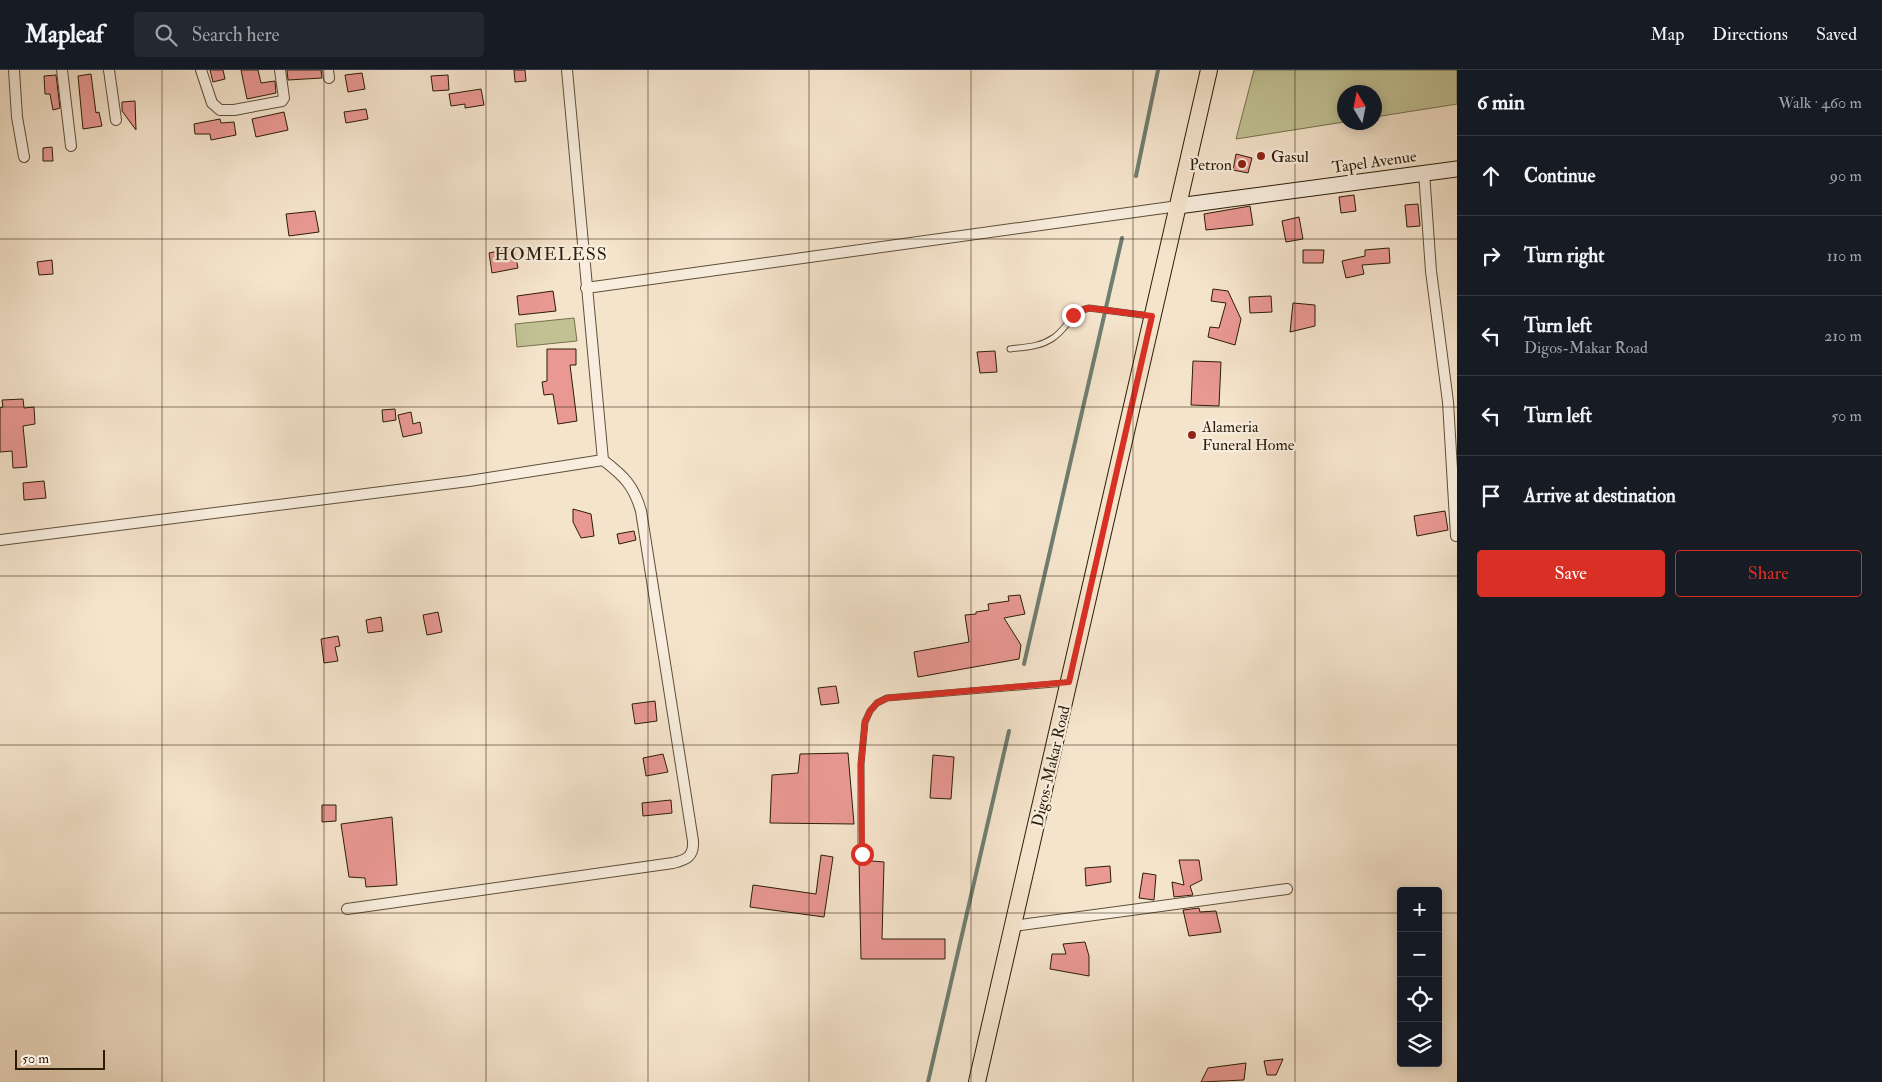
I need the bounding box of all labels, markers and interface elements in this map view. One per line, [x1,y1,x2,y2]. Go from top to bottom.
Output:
search box [134,12,484,57]
text: Mapleaf [25,19,104,50]
icon: search [152,21,180,49]
text: Search here [192,23,279,47]
text: Map [1651,23,1684,46]
text: Directions [1712,23,1788,46]
text: Saved [1816,23,1857,46]
north arrow [1337,85,1382,130]
text: 6 min [1477,89,1525,116]
text: Walk · 460 m [1778,93,1862,113]
street label: Tapel Avenue [1331,146,1418,179]
place label: Gasul [1271,147,1309,167]
marker: Gasul [1255,150,1267,162]
place label: Petron [1189,155,1232,175]
marker: Petron [1236,158,1248,170]
icon: ahead [1477,162,1505,190]
text: Continue [1524,164,1595,188]
text: 90 m [1830,166,1862,186]
icon: right [1477,242,1505,270]
district label: HOMELESS [494,243,608,266]
text: Turn right [1524,244,1604,268]
text: 110 m [1827,246,1862,266]
route end [1062,304,1085,327]
text: Turn left [1524,314,1592,338]
icon: left [1477,322,1505,350]
text: 210 m [1824,326,1862,346]
text: Digos-Makar Road [1524,338,1648,358]
icon: left [1477,402,1505,430]
text: Turn left [1524,404,1592,428]
text: 50 m [1831,406,1862,426]
place label: Alameria Funeral Home [1201,417,1295,455]
marker: Alameria Funeral Home [1186,429,1198,441]
icon: arrive [1477,482,1505,510]
text: Arrive at destination [1524,484,1676,508]
button: Save [1477,550,1665,597]
button: Share [1675,550,1862,597]
street label: Digos-Makar Road [1027,703,1075,829]
route start [851,843,874,866]
map controls [1397,887,1442,1067]
button: + [1397,887,1442,932]
button: − [1397,932,1442,977]
button: locate [1397,977,1442,1022]
button: layers [1397,1022,1442,1067]
scale bar [15,1047,105,1070]
text: 50 m [22,1050,49,1067]

